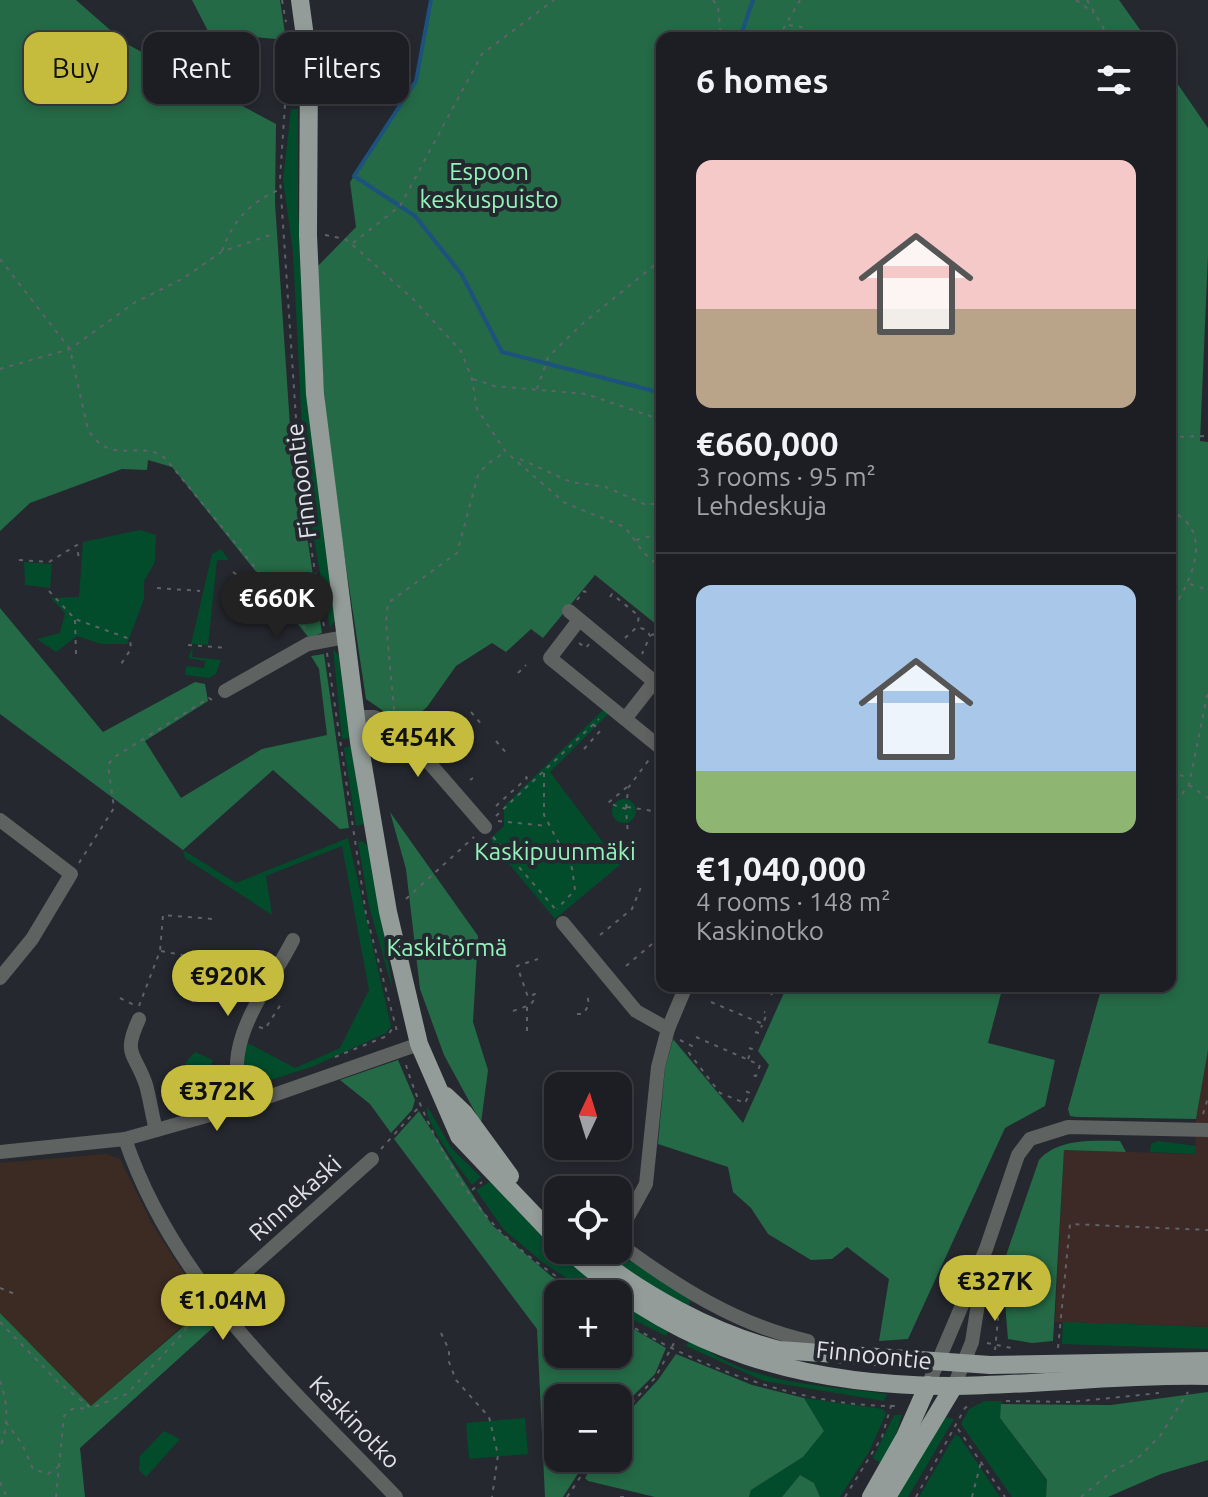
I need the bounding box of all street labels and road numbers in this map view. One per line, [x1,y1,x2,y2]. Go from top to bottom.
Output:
street label: Finnoontie [281,422,321,540]
street label: Rinnekaski [244,1150,346,1246]
street label: Finnoontie [815,1336,933,1374]
street label: Kaskinotko [304,1370,406,1474]

